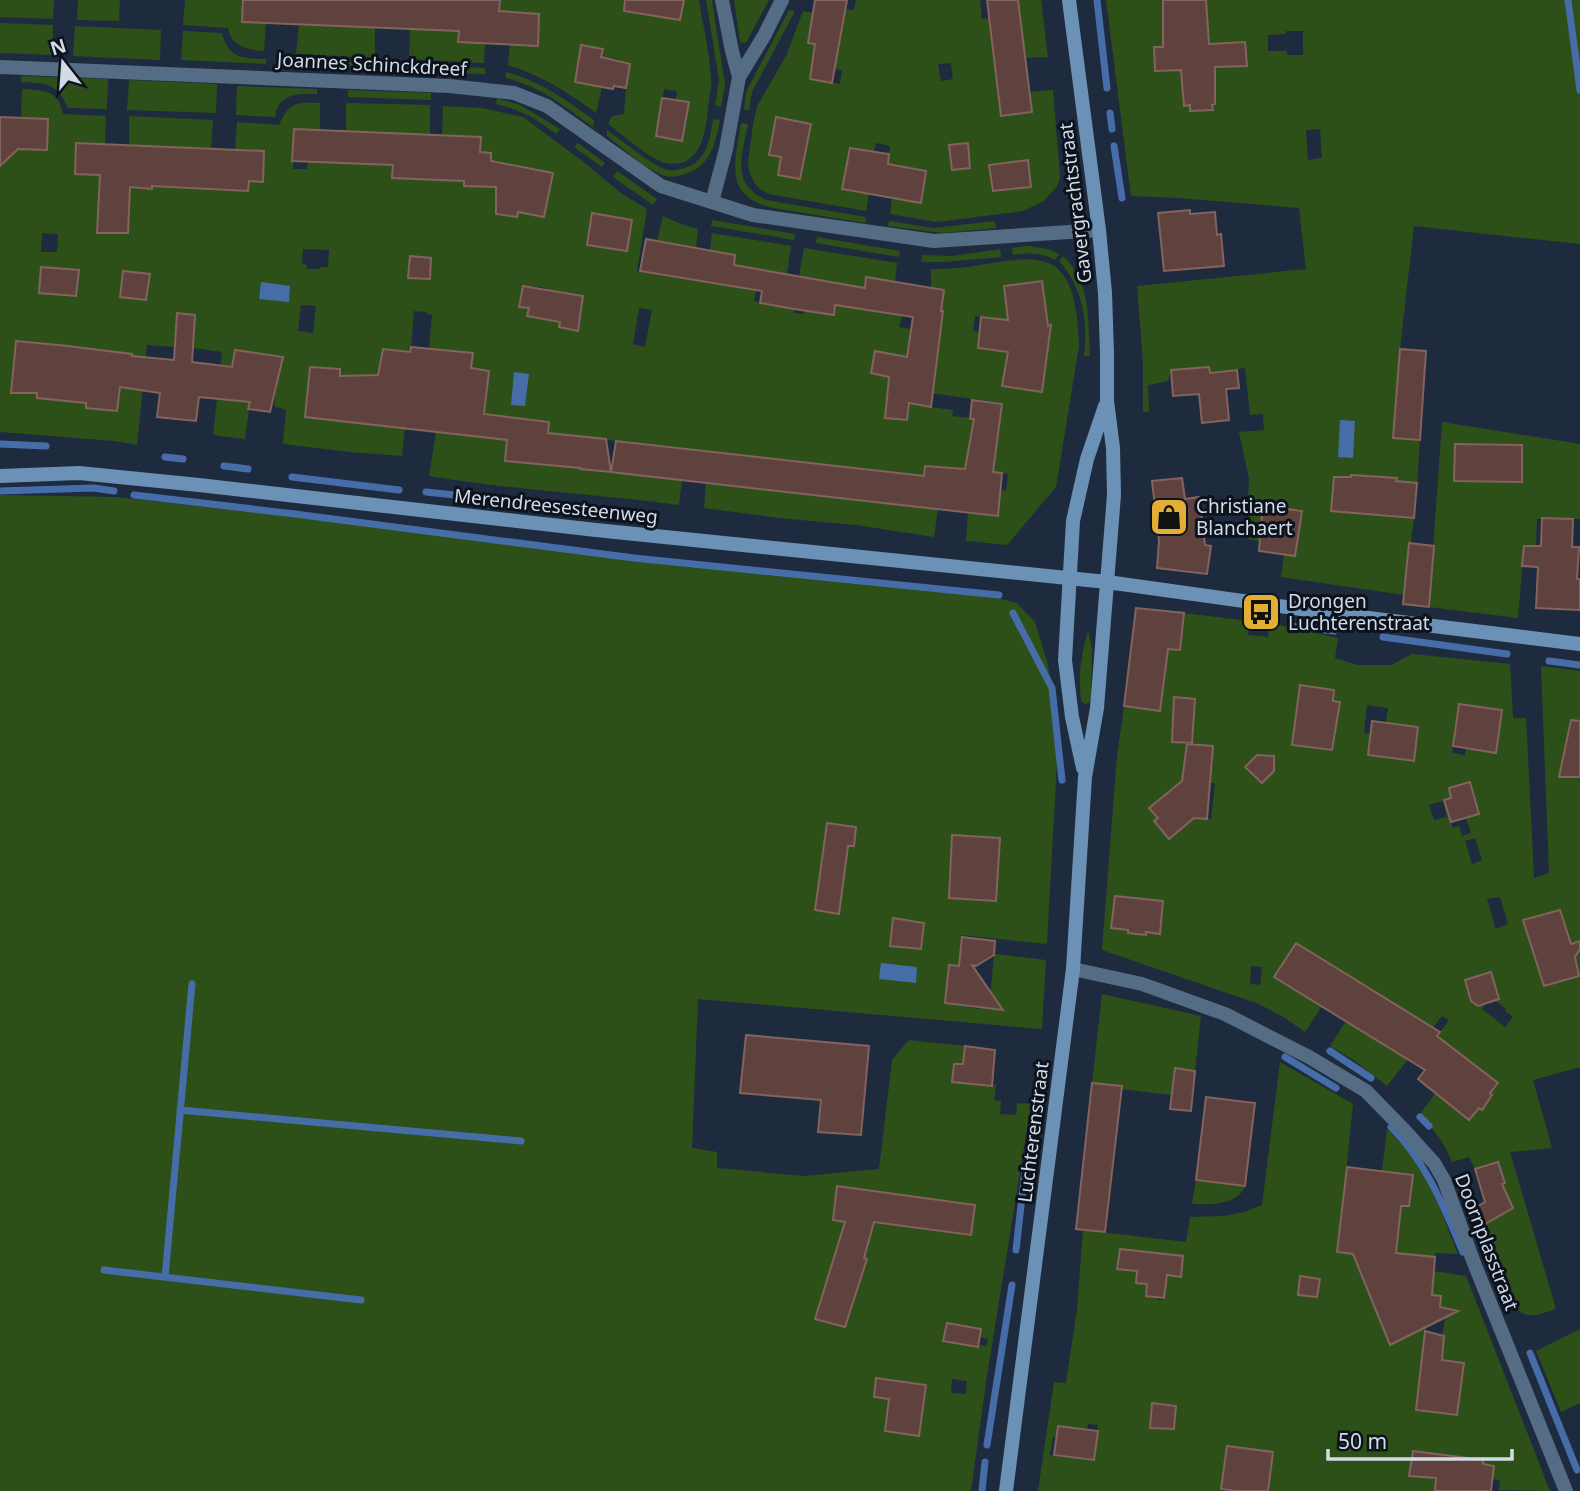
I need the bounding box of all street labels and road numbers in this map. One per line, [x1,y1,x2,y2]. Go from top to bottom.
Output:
street label: Joannes Schinckdreef [274,46,469,82]
street label: Gavergrachtstraat [1052,121,1098,285]
street label: Merendreesesteenweg [453,482,659,530]
street label: Luchterenstraat [1011,1060,1055,1204]
street label: Doornplasstraat [1449,1170,1525,1314]

